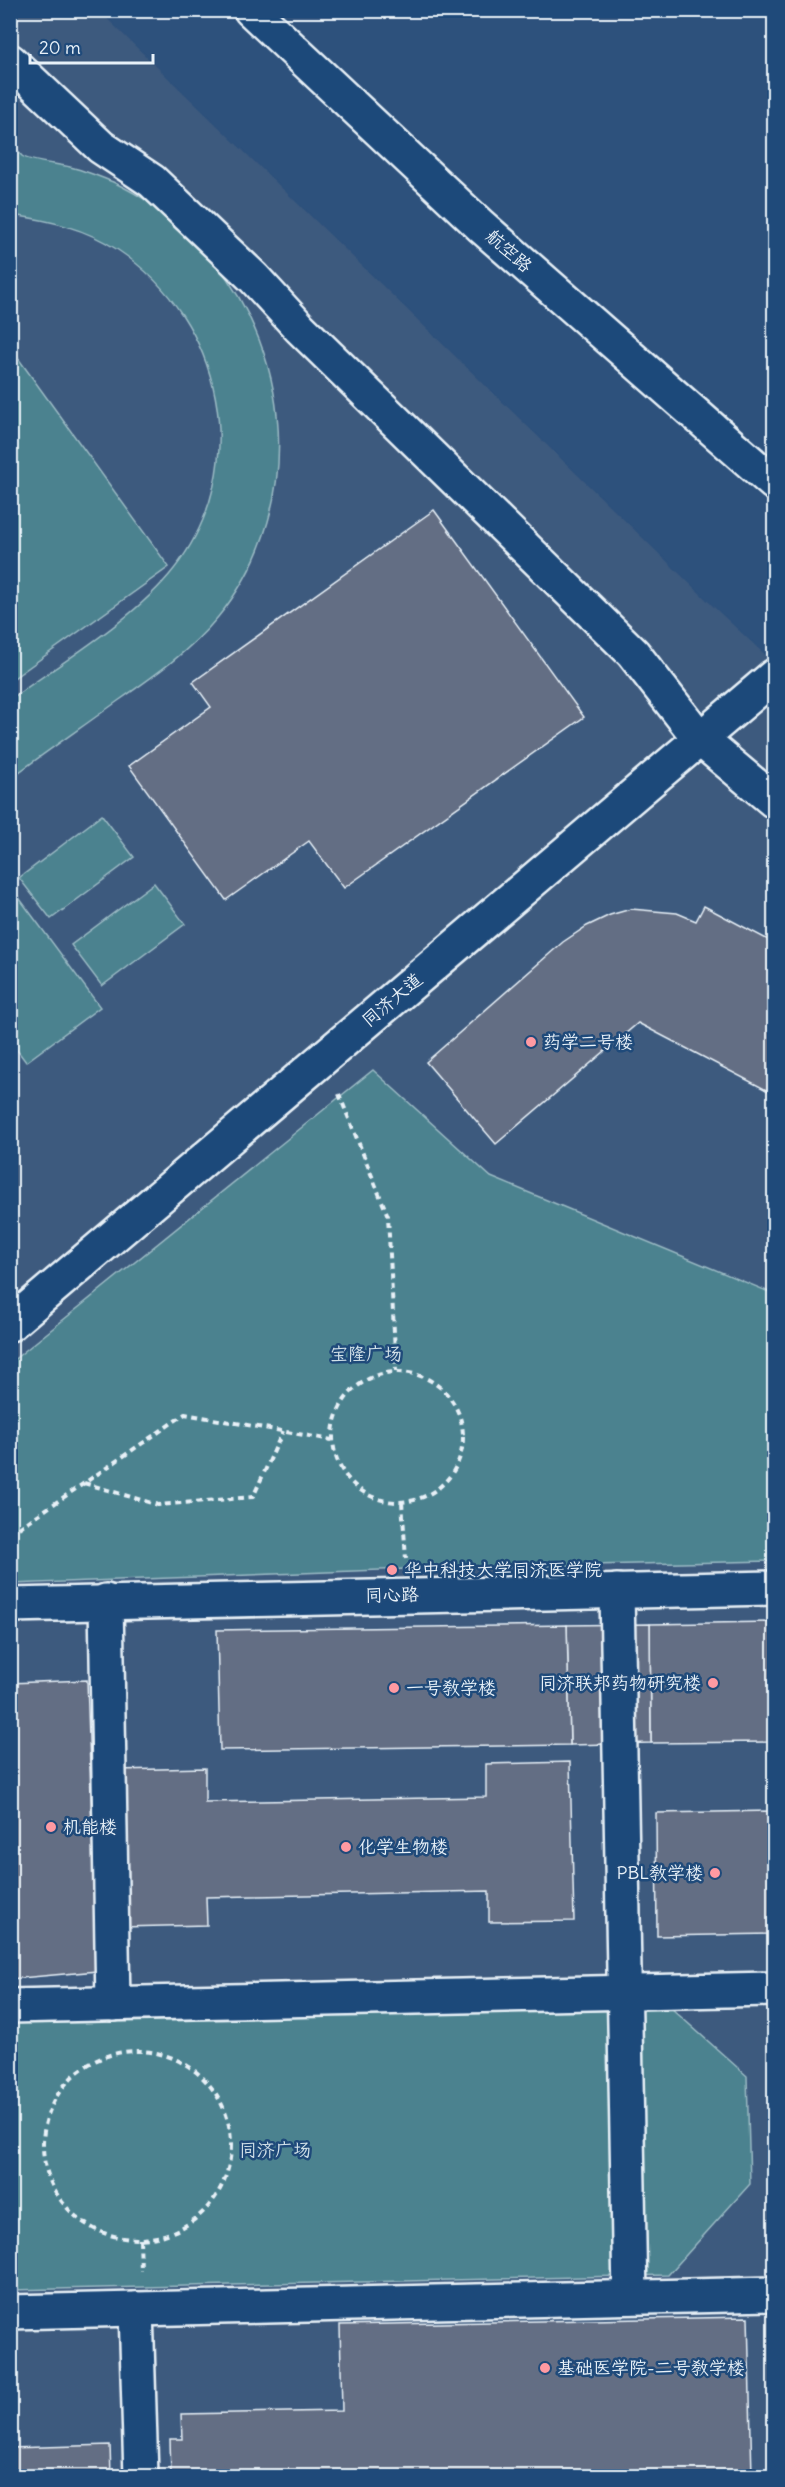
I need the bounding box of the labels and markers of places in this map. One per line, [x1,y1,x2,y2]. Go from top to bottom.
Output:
place label: 药学二号楼 [543,1030,633,1053]
marker: 药学二号楼 [524,1035,538,1049]
place label: 华中科技大学同济医学院 [404,1558,602,1581]
marker: 华中科技大学同济医学院 [385,1563,399,1577]
place label: 同济联邦药物研究楼 [539,1671,701,1694]
place label: 一号教学楼 [406,1676,496,1699]
marker: 同济联邦药物研究楼 [706,1676,720,1690]
marker: 一号教学楼 [387,1681,401,1695]
place label: 机能楼 [63,1815,117,1838]
marker: 机能楼 [44,1820,58,1834]
place label: 化学生物楼 [358,1835,448,1858]
marker: 化学生物楼 [339,1840,353,1854]
place label: PBL教学楼 [617,1861,703,1884]
marker: PBL教学楼 [708,1866,722,1880]
place label: 基础医学院-二号教学楼 [557,2356,745,2379]
marker: 基础医学院-二号教学楼 [538,2361,552,2375]

